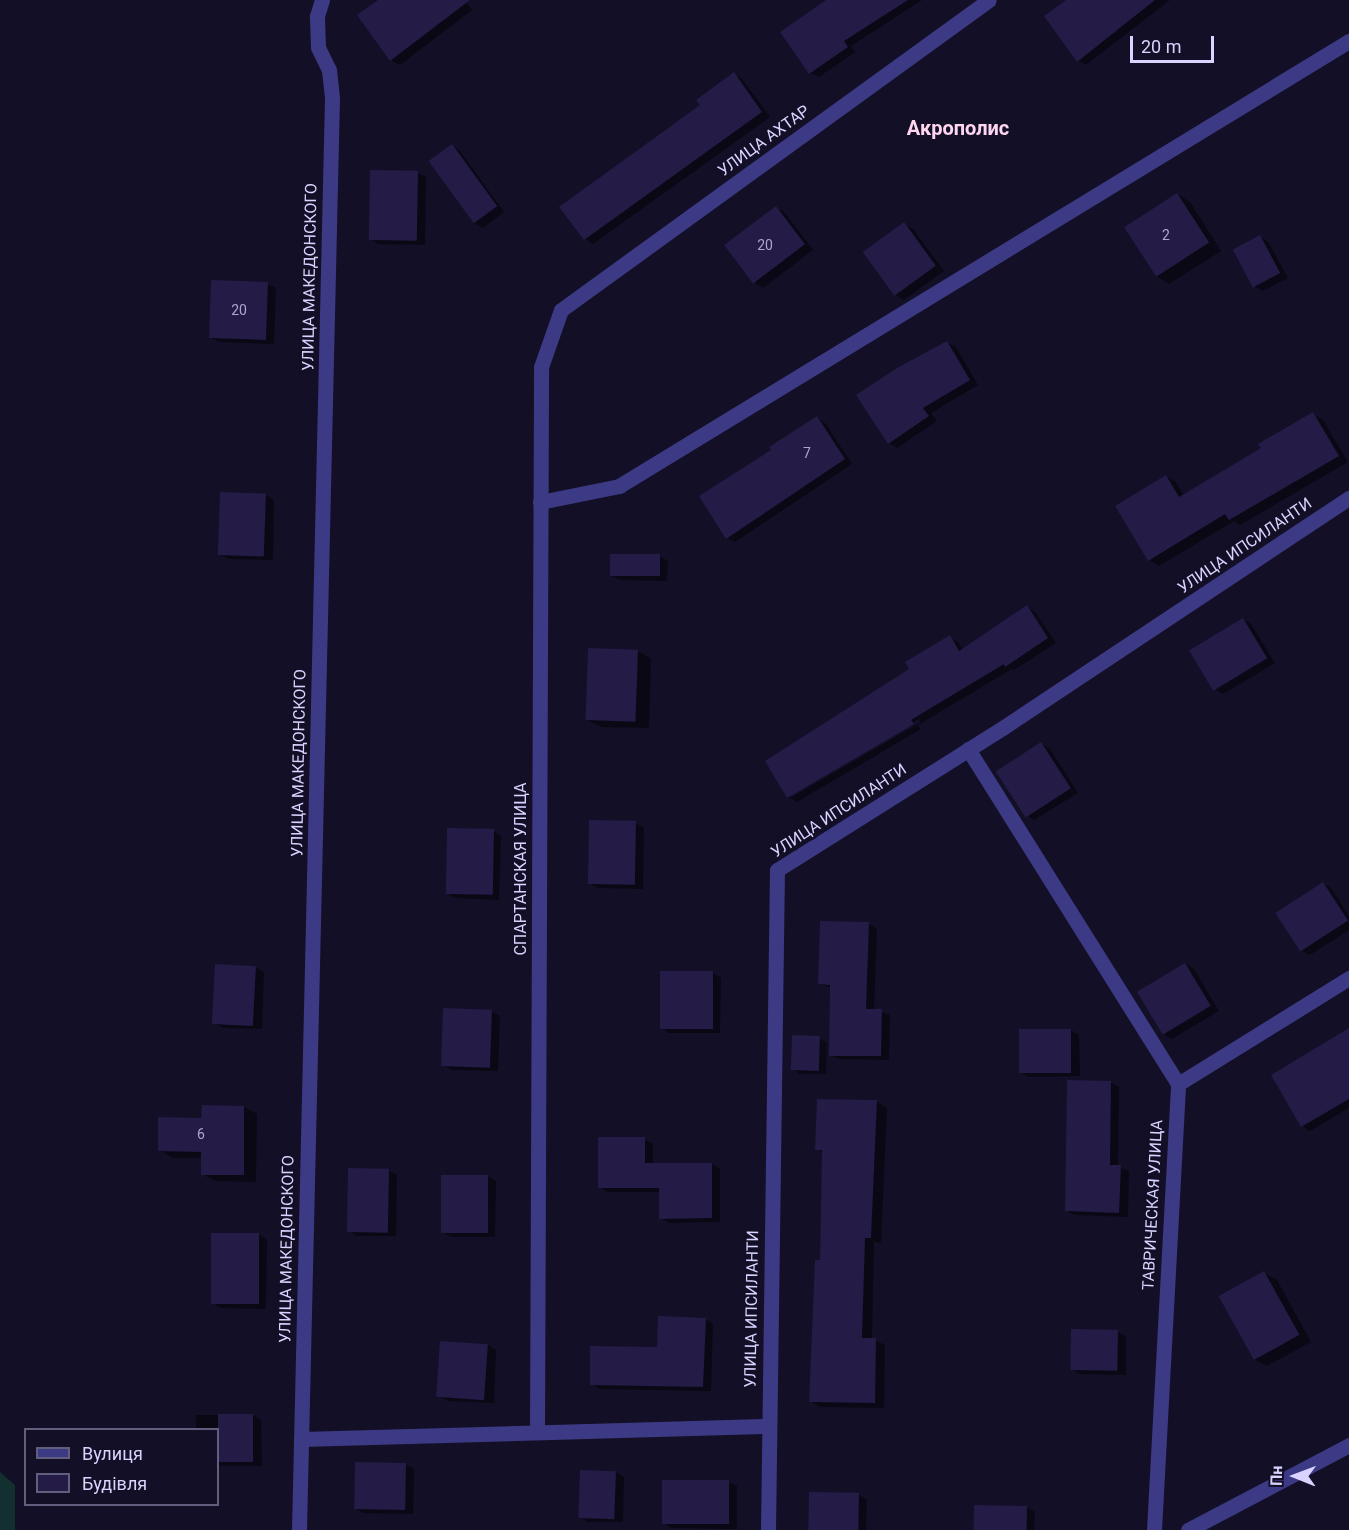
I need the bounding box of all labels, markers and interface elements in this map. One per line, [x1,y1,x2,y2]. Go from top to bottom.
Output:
scale bar [1133,24,1217,62]
text: 20 m [1141,36,1181,57]
street label: УЛИЦА АХТАР [714,101,814,181]
district label: Акрополис [907,116,1009,140]
street label: УЛИЦА МАКЕДОНСКОГО [299,183,321,371]
house number: 2 [1162,227,1170,243]
house number: 20 [757,237,773,253]
house number: 20 [231,302,247,318]
house number: 7 [803,445,811,461]
street label: УЛИЦА ИПСИЛАНТИ [1174,494,1316,598]
street label: УЛИЦА МАКЕДОНСКОГО [288,669,310,857]
street label: УЛИЦА ИПСИЛАНТИ [768,760,910,862]
street label: СПАРТАНСКАЯ УЛИЦА [511,782,531,956]
street label: ТАВРИЧЕСКАЯ УЛИЦА [1139,1119,1167,1291]
house number: 6 [197,1126,205,1142]
street label: УЛИЦА МАКЕДОНСКОГО [276,1155,298,1343]
street label: УЛИЦА ИПСИЛАНТИ [741,1230,763,1388]
legend [24,1428,219,1506]
text: Вулиця [82,1443,143,1464]
north arrow [1265,1446,1325,1506]
text: Пн [1267,1465,1286,1486]
text: Будівля [82,1473,147,1494]

